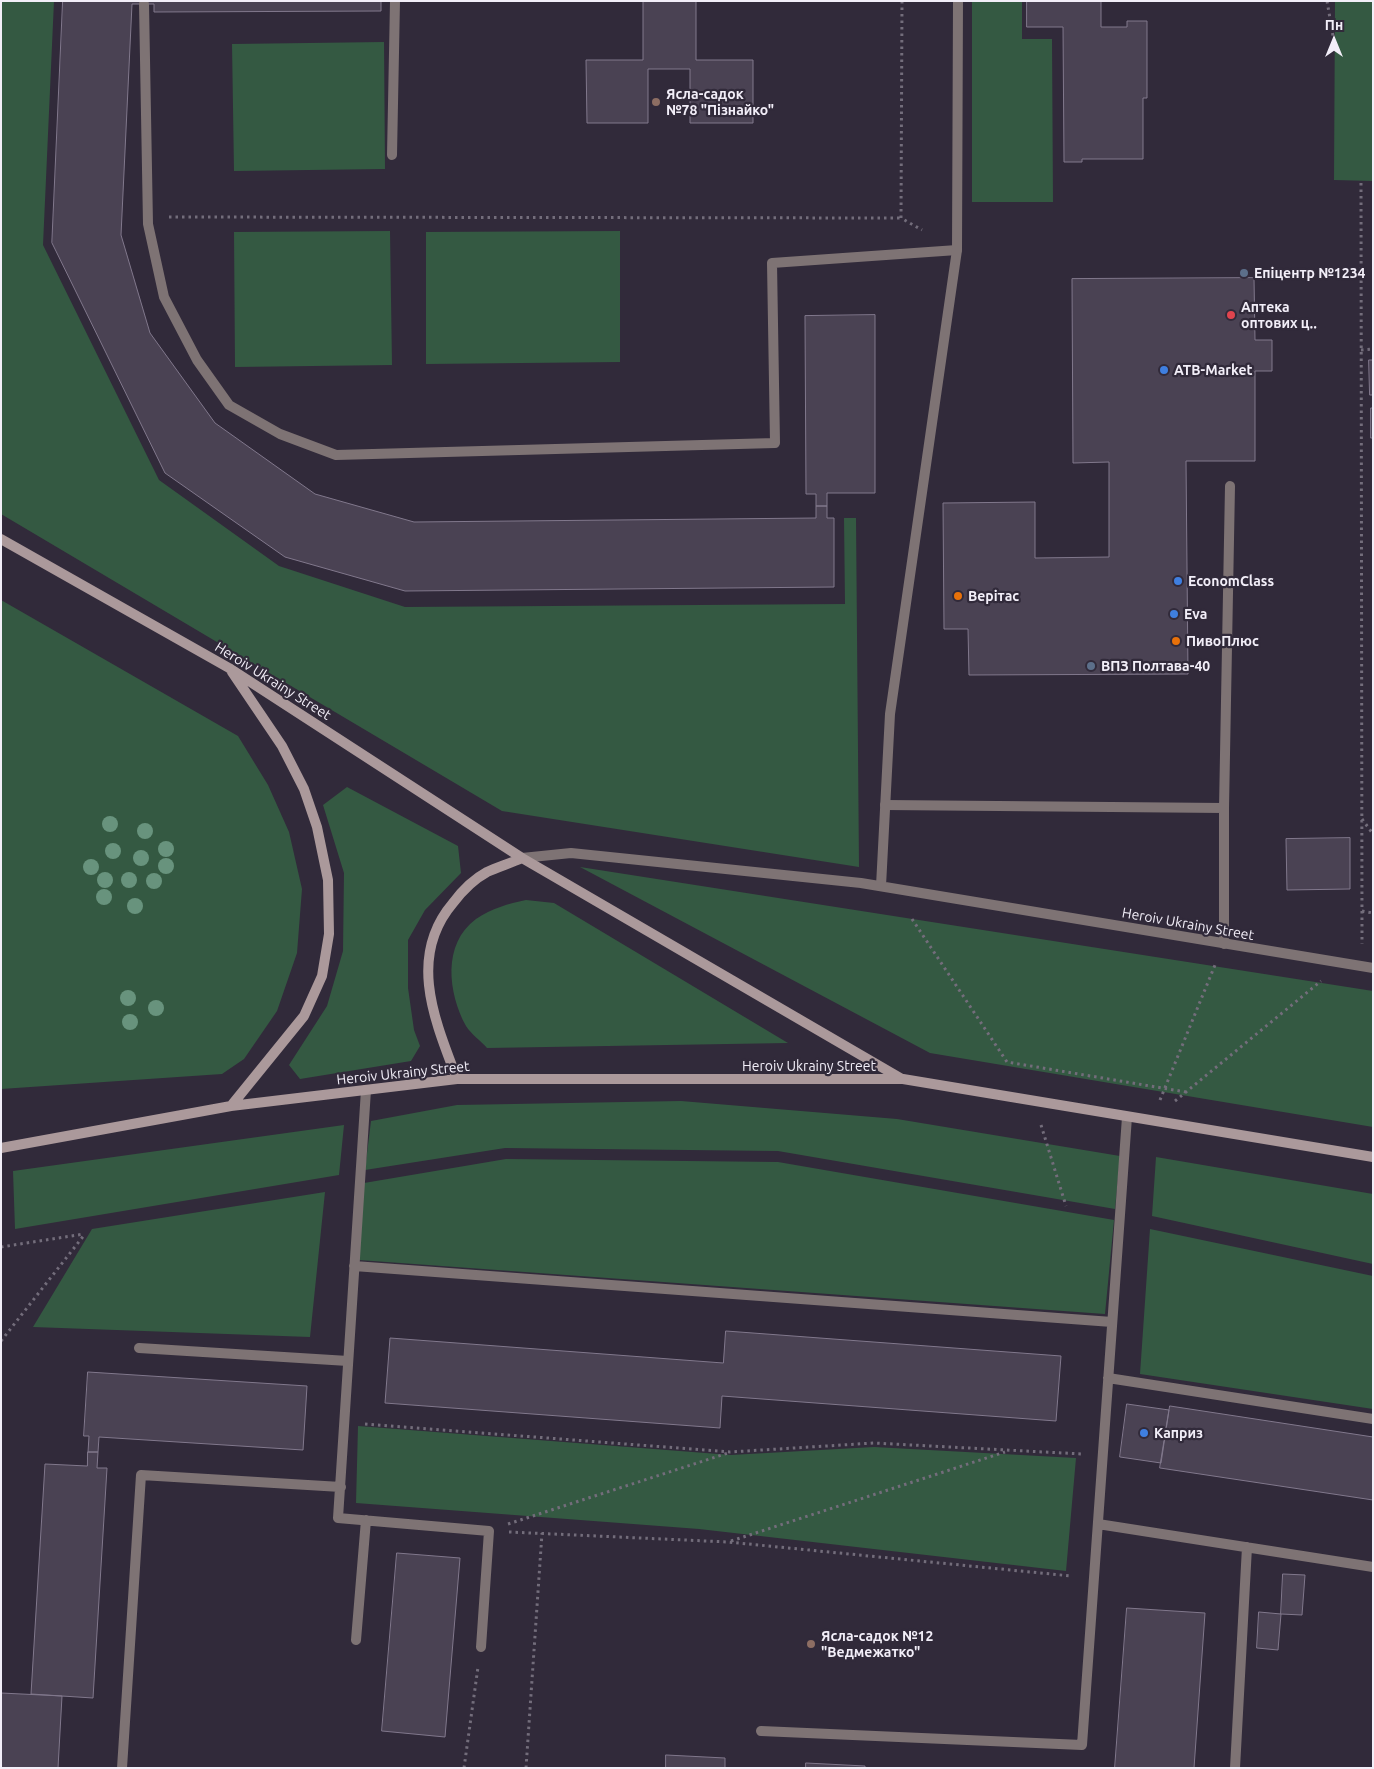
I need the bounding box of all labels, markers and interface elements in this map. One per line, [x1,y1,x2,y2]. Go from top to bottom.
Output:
north arrow [1309,15,1359,65]
text: Пн [1325,17,1343,33]
place label: Ясла-садок №78 "Пізнайко" [666,86,774,118]
marker: Ясла-садок №78 "Пізнайко" [650,96,662,108]
place label: Епіцентр №1234 [1254,265,1365,281]
marker: Епіцентр №1234 [1238,267,1250,279]
place label: Аптека оптових ц‥ [1241,299,1317,332]
marker: Аптека оптових ц‥ [1225,309,1237,321]
place label: ATB-Market [1174,362,1252,378]
marker: ATB-Market [1158,364,1170,376]
place label: EconomClass [1188,573,1274,589]
marker: EconomClass [1172,575,1184,587]
place label: Верітас [968,588,1019,604]
marker: Верітас [952,590,964,602]
place label: Eva [1184,606,1207,622]
marker: Eva [1168,608,1180,620]
place label: ПивоПлюс [1186,633,1259,649]
marker: ПивоПлюс [1170,635,1182,647]
street label: Heroiv Ukrainy Street [212,638,334,724]
place label: ВПЗ Полтава-40 [1101,658,1210,674]
marker: ВПЗ Полтава-40 [1085,660,1097,672]
street label: Heroiv Ukrainy Street [1121,904,1255,944]
street label: Heroiv Ukrainy Street [336,1058,470,1088]
street label: Heroiv Ukrainy Street [742,1058,876,1074]
place label: Каприз [1154,1425,1203,1441]
marker: Каприз [1138,1427,1150,1439]
place label: Ясла-садок №12 "Ведмежатко" [821,1628,933,1660]
marker: Ясла-садок №12 "Ведмежатко" [805,1638,817,1650]

